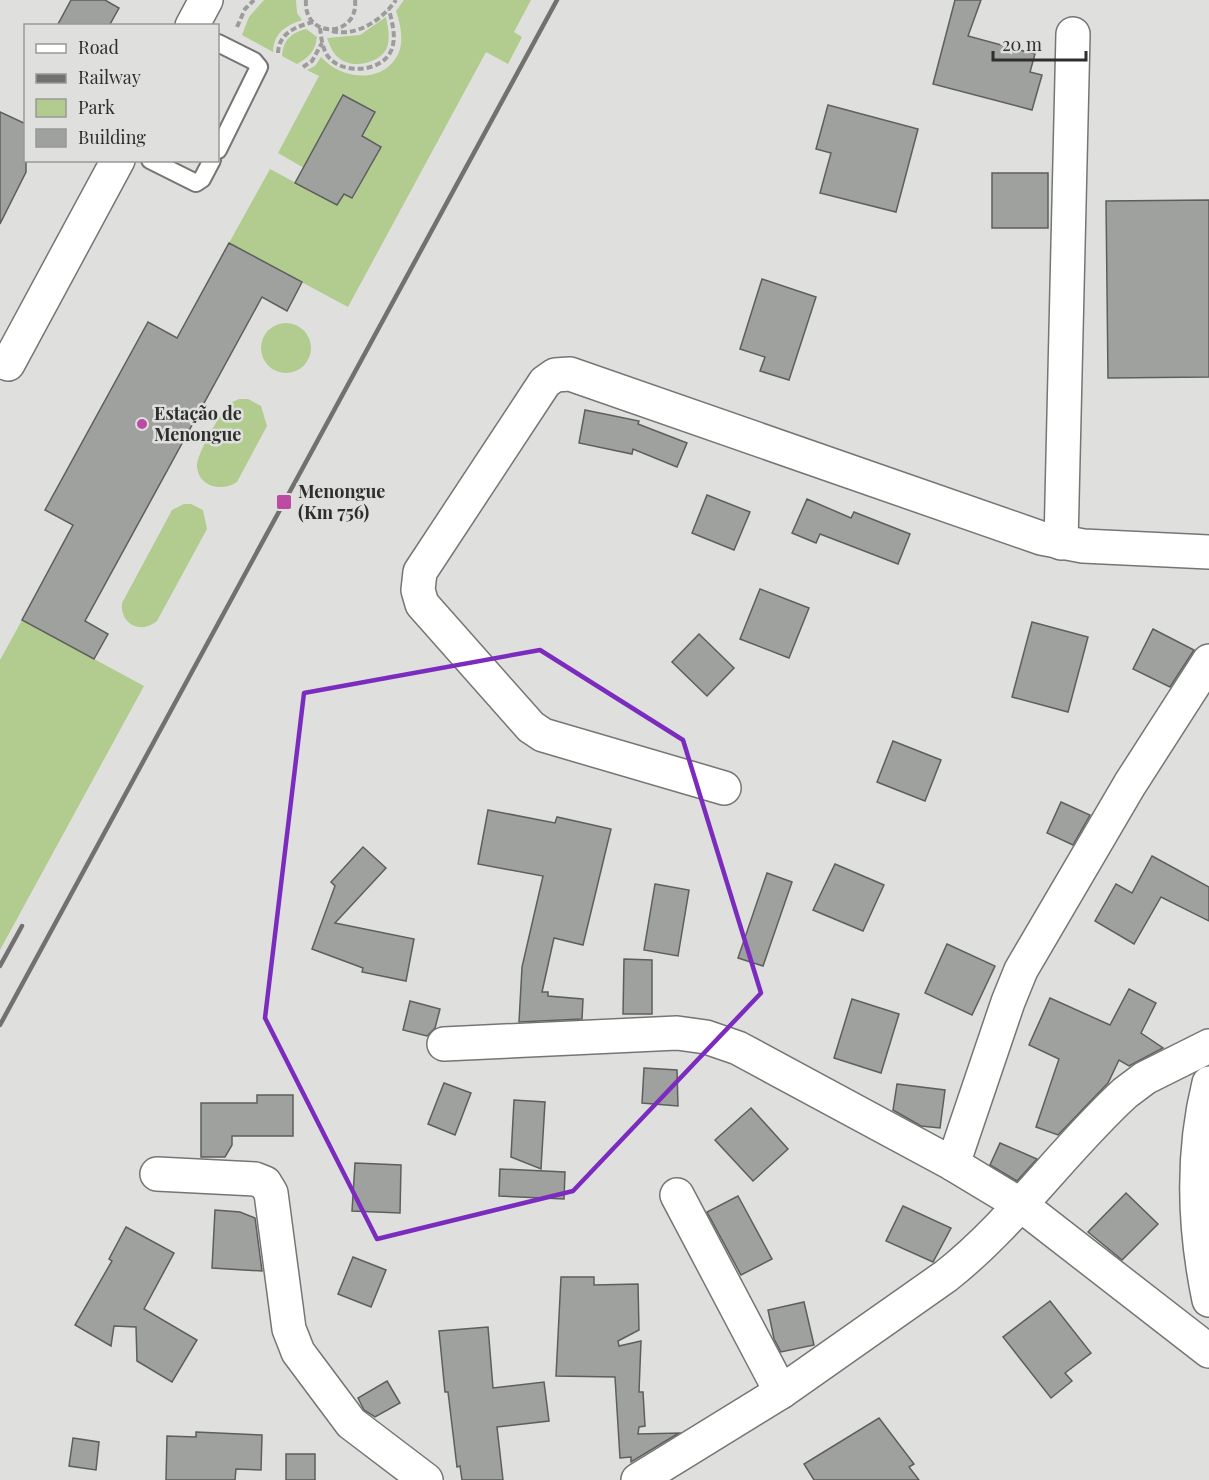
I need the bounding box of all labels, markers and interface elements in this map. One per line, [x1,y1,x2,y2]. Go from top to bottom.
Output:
legend [24,24,219,162]
scale bar [993,24,1086,62]
text: 20 m [1002,32,1042,56]
text: Road [78,35,119,59]
text: Railway [78,65,141,89]
text: Park [78,95,115,119]
text: Building [78,125,146,149]
place label: Estação de Menongue [154,401,242,446]
marker: Estação de Menongue [135,417,149,431]
place label: Menongue (Km 756) [298,479,385,524]
marker: Menongue (Km 756) [275,493,293,511]

